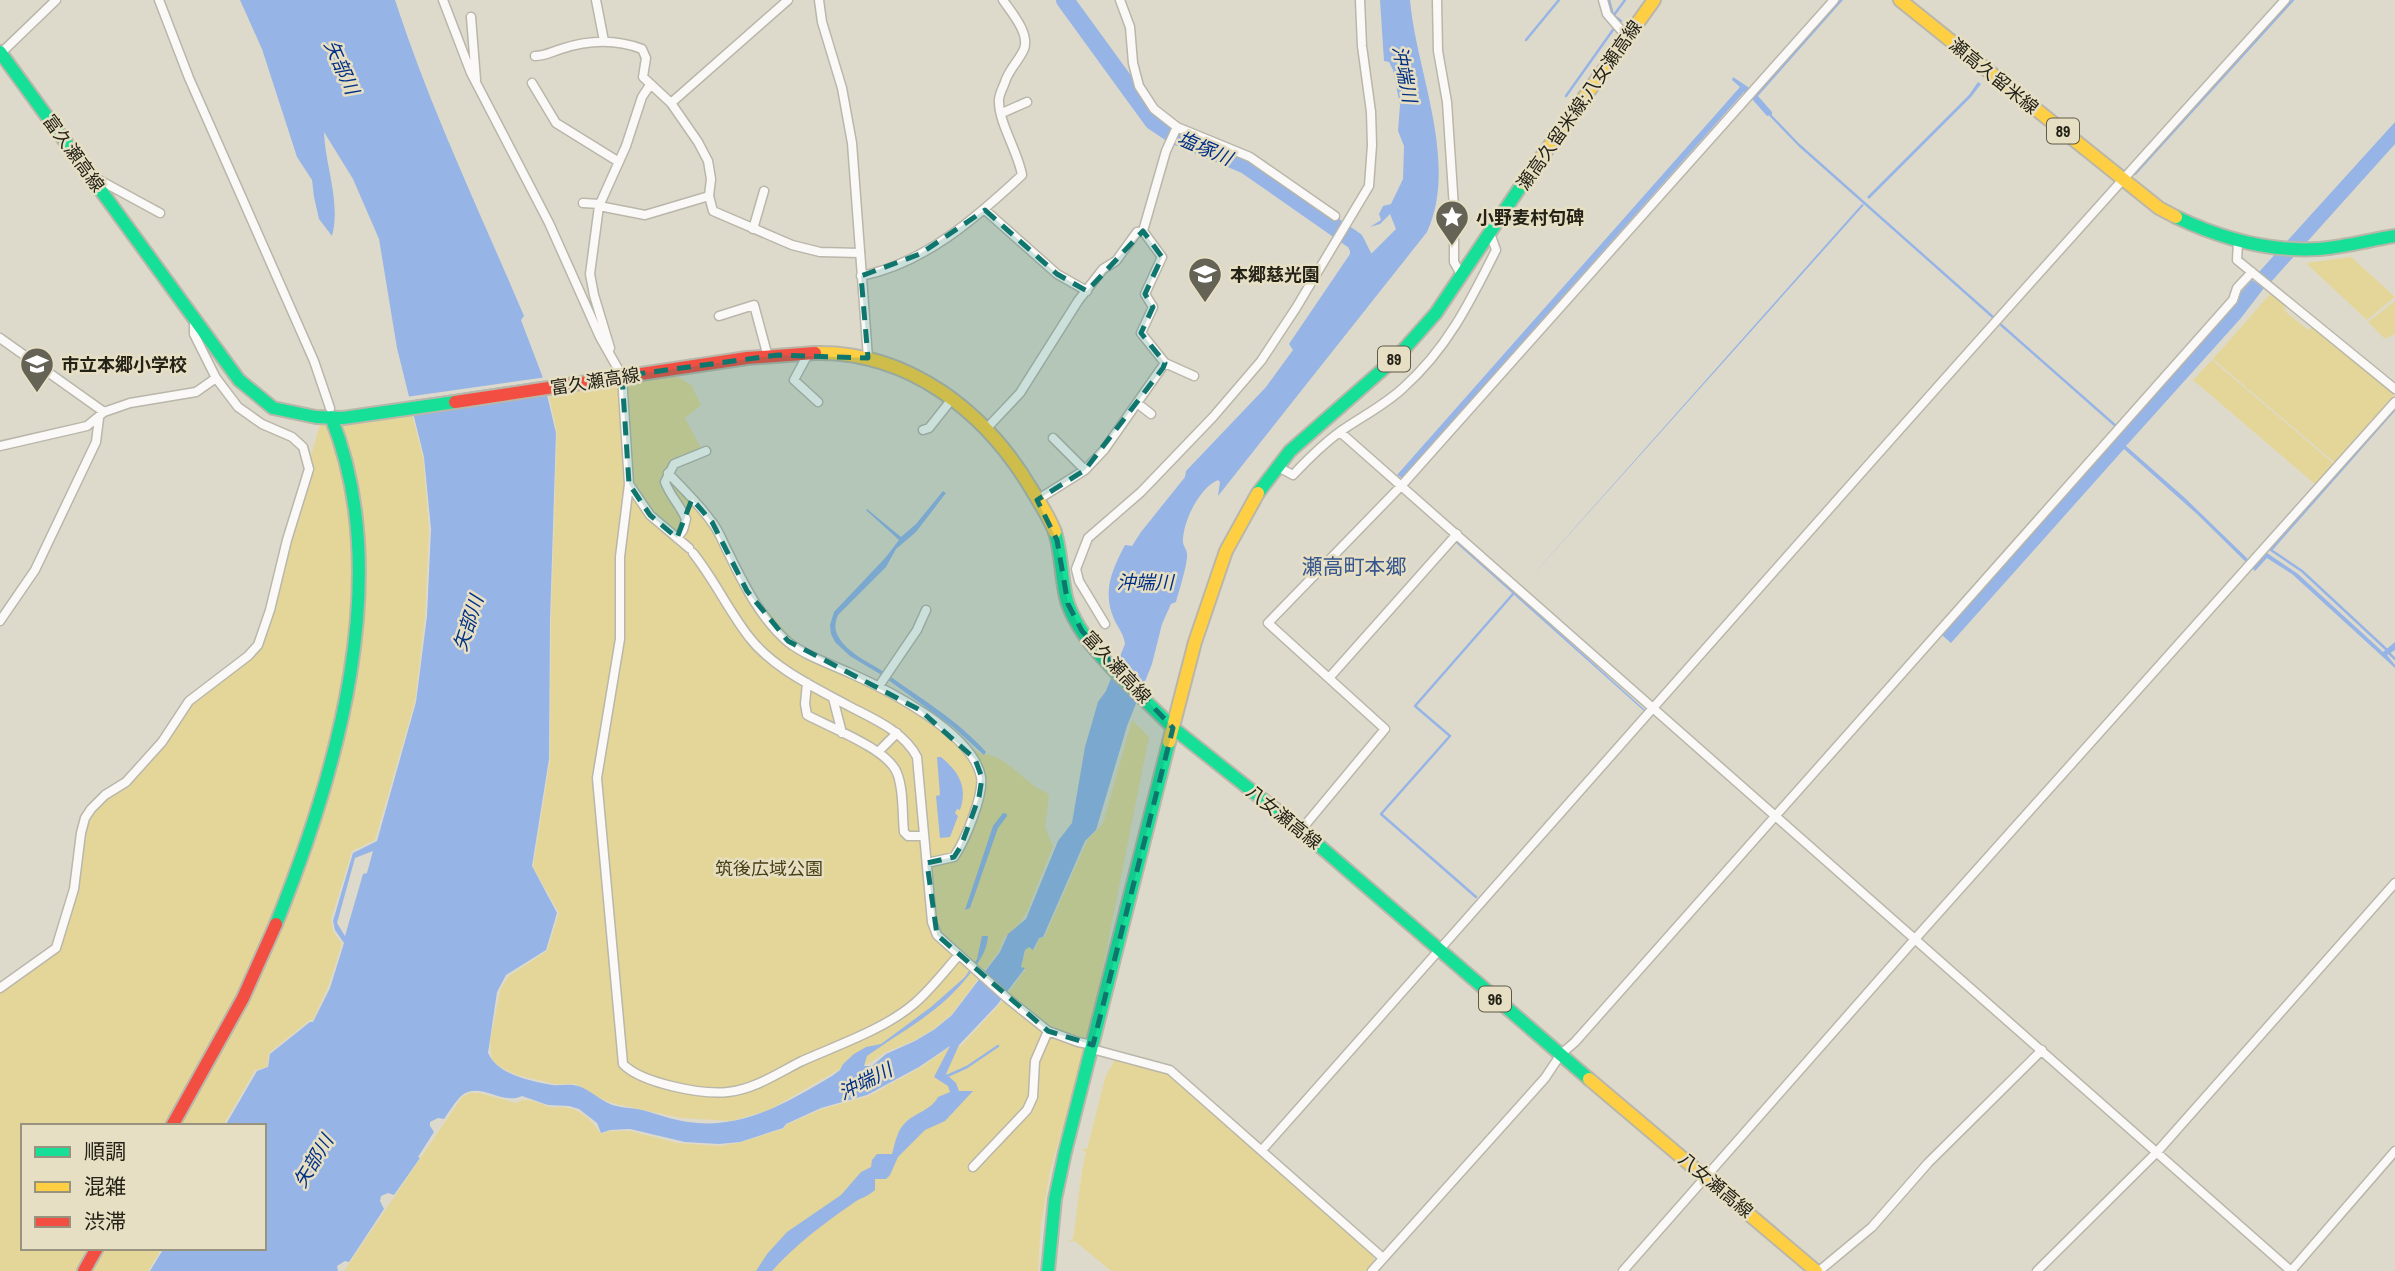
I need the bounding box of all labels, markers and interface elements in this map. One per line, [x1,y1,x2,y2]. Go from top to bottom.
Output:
street label: 瀬高久留米線;八女瀬高線 [1511,15,1647,195]
street label: 瀬高久留米線 [1944,32,2044,120]
water label: 矢部川 [319,36,366,100]
water label: 沖端川 [1387,44,1424,106]
street label: 富久瀬高線 [37,109,111,197]
road number: 89 [2047,119,2079,144]
water label: 塩塚川 [1174,125,1238,172]
place icon: 小野麦村句碑 [1433,198,1471,247]
place label: 小野麦村句碑 [1476,205,1584,230]
school or university icon: 本郷慈光園 [1186,255,1224,304]
place label: 本郷慈光園 [1230,262,1320,287]
school or university icon: 市立本郷小学校 [18,345,56,394]
road number: 89 [1378,346,1410,372]
place label: 市立本郷小学校 [61,352,187,377]
street label: 富久瀬高線 [549,362,641,400]
district label: 瀬高町本郷 [1302,552,1407,581]
water label: 沖端川 [1116,569,1175,595]
water label: 矢部川 [447,590,490,654]
street label: 富久瀬高線 [1077,626,1157,708]
street label: 八女瀬高線 [1241,779,1327,855]
park label: 筑後広域公園 [715,856,823,881]
road number: 96 [1479,987,1511,1012]
water label: 沖端川 [834,1056,898,1106]
legend [21,1124,266,1250]
water label: 矢部川 [287,1128,340,1192]
text: 順調 [84,1137,126,1166]
street label: 八女瀬高線 [1673,1146,1759,1224]
text: 混雑 [84,1172,126,1201]
text: 渋滞 [84,1207,126,1236]

